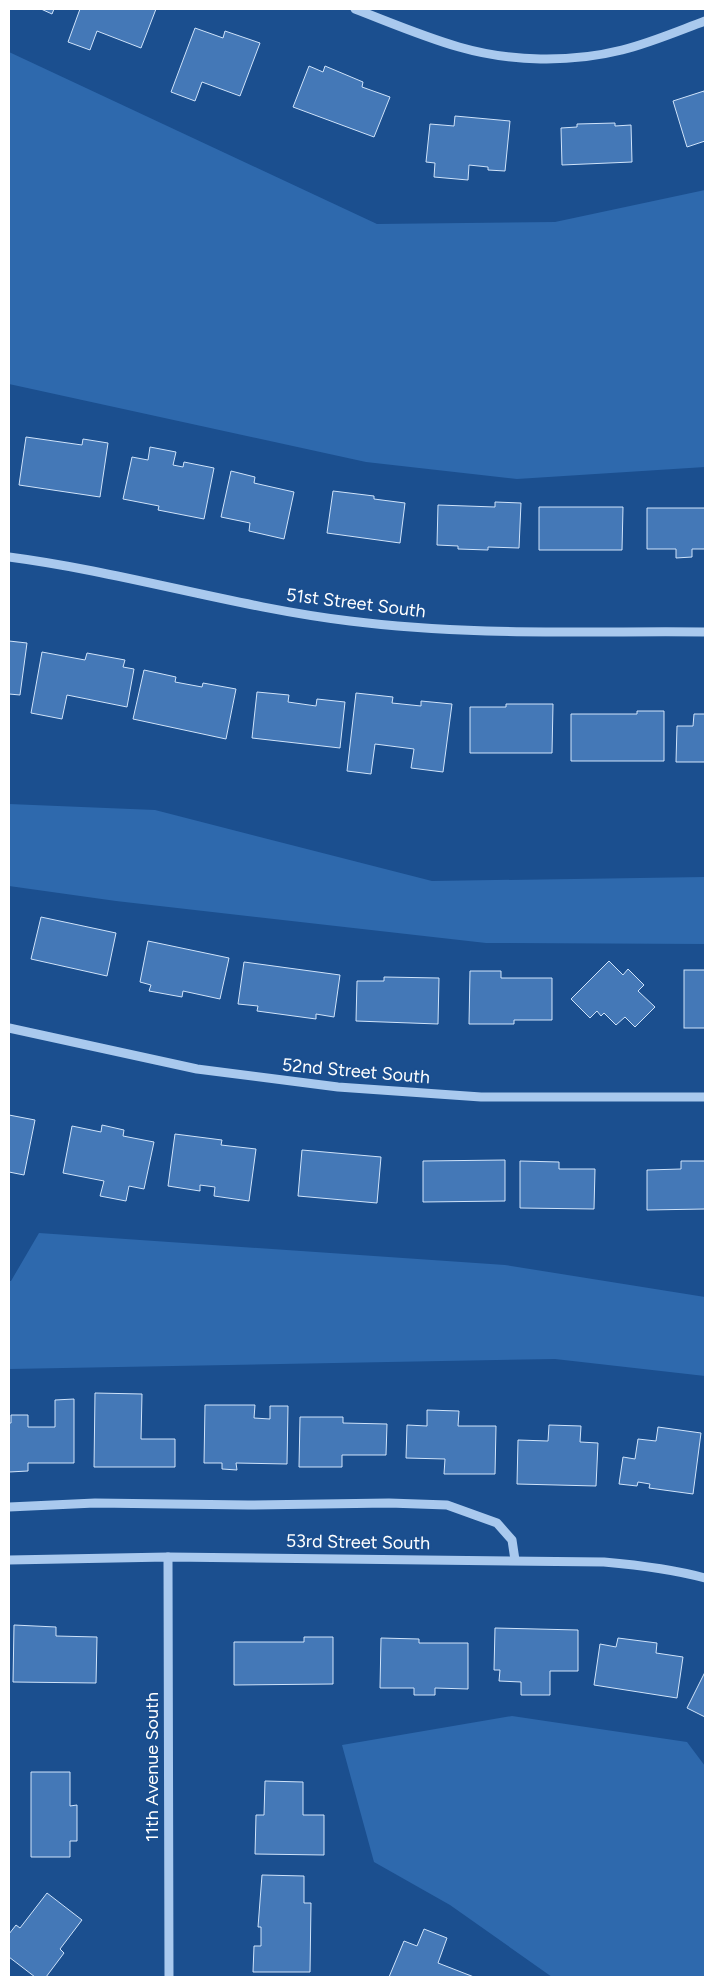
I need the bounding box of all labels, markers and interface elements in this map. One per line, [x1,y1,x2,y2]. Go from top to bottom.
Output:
street label: 51st Street South [285,584,427,622]
street label: 52nd Street South [281,1054,431,1088]
street label: 53rd Street South [286,1530,430,1554]
street label: 11th Avenue South [141,1692,163,1842]

